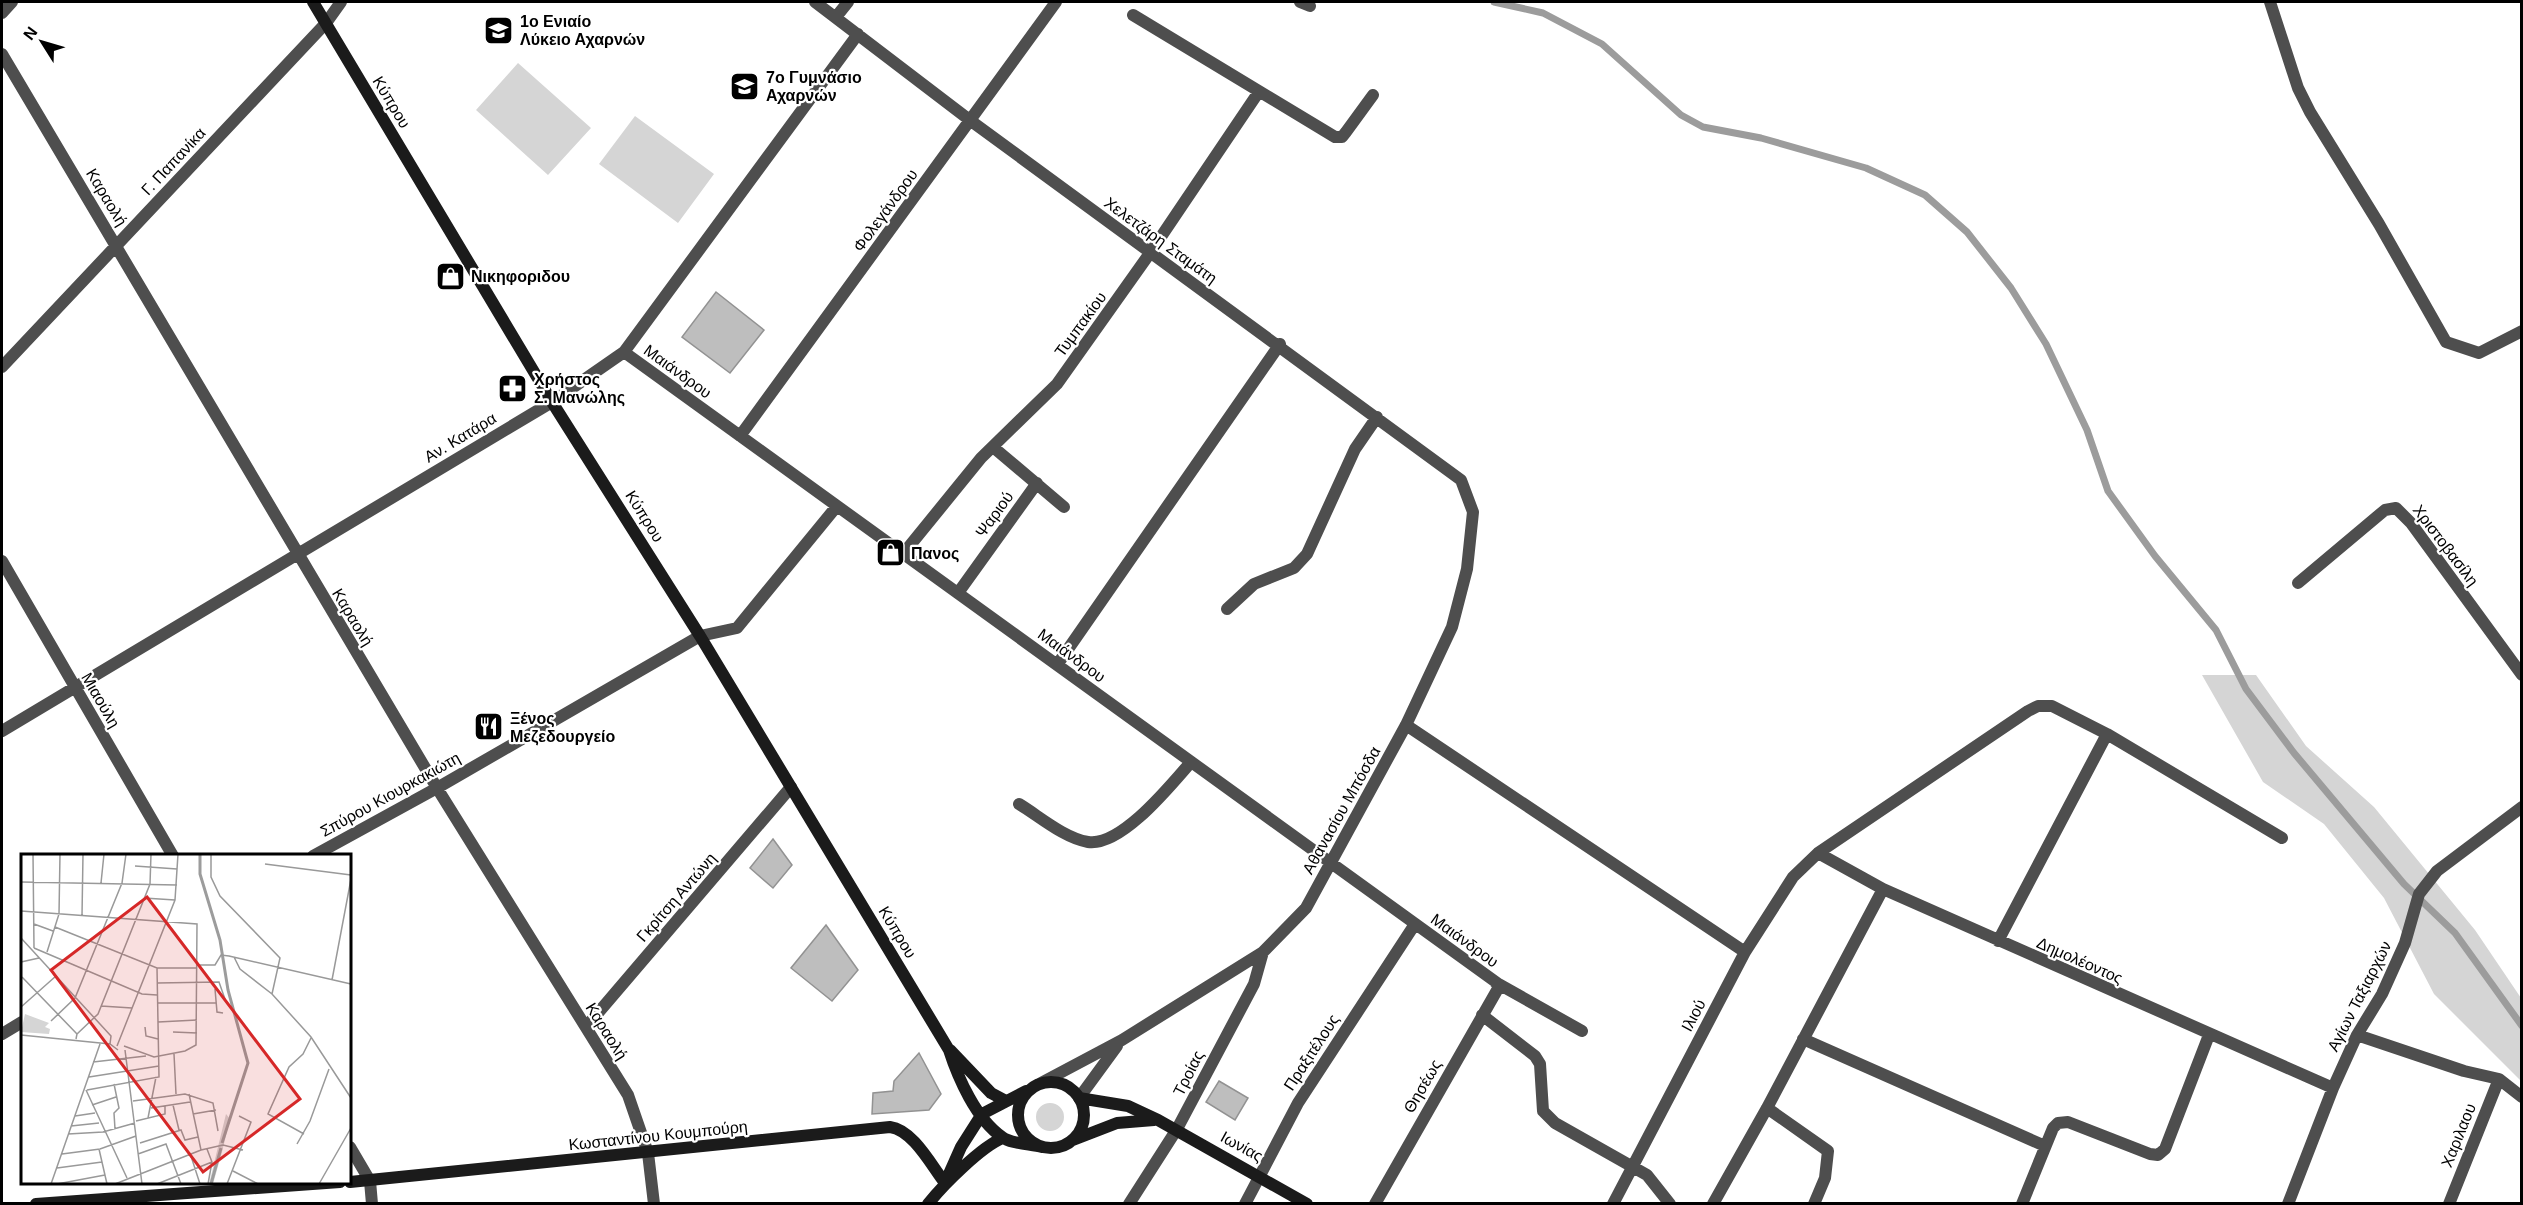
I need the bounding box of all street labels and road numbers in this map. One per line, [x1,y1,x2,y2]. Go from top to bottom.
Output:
street label: Κύπρου [370,73,414,131]
street label: Γ. Παπανίκα [138,124,209,198]
street label: Καραολή [83,166,130,229]
street label: Φολεγάνδρου [850,166,921,255]
street label: Χελετζάρη Σταμάτη [1101,194,1220,288]
street label: Τυμπακίου [1051,289,1110,360]
street label: Μαιάνδρου [641,341,715,402]
street label: Αν. Κατάρα [421,409,499,465]
street label: Κύπρου [622,487,667,545]
street label: Ψαριού [972,488,1017,540]
street label: Χριστοβασίλη [2410,501,2482,589]
street label: Καραολή [329,586,376,649]
street label: Μαιάνδρου [1035,625,1109,686]
street label: Μιαούλη [78,670,123,731]
street label: Αθανασίου Μπόσδα [1299,744,1384,877]
street label: Σπύρου Κιουρκακιώτη [317,749,463,840]
street label: Γκρίτση Αντώνη [633,850,719,945]
street label: Κύπρου [876,903,920,961]
street label: Μαιάνδρου [1428,910,1502,971]
street label: Δημολέοντος [2034,934,2126,987]
street label: Αγίων Ταξιαρχών [2324,938,2395,1055]
street label: Ιλιού [1678,996,1709,1034]
street label: Καραολή [583,1000,631,1063]
street label: Πραξιτέλους [1281,1011,1343,1094]
street label: Τροίας [1170,1048,1207,1099]
street label: Θησέως [1400,1056,1445,1116]
street label: Χαριλαου [2438,1101,2479,1170]
street label: Κωσταντίνου Κουμπούρη [568,1118,748,1153]
street label: Ιωνίας [1218,1128,1266,1165]

